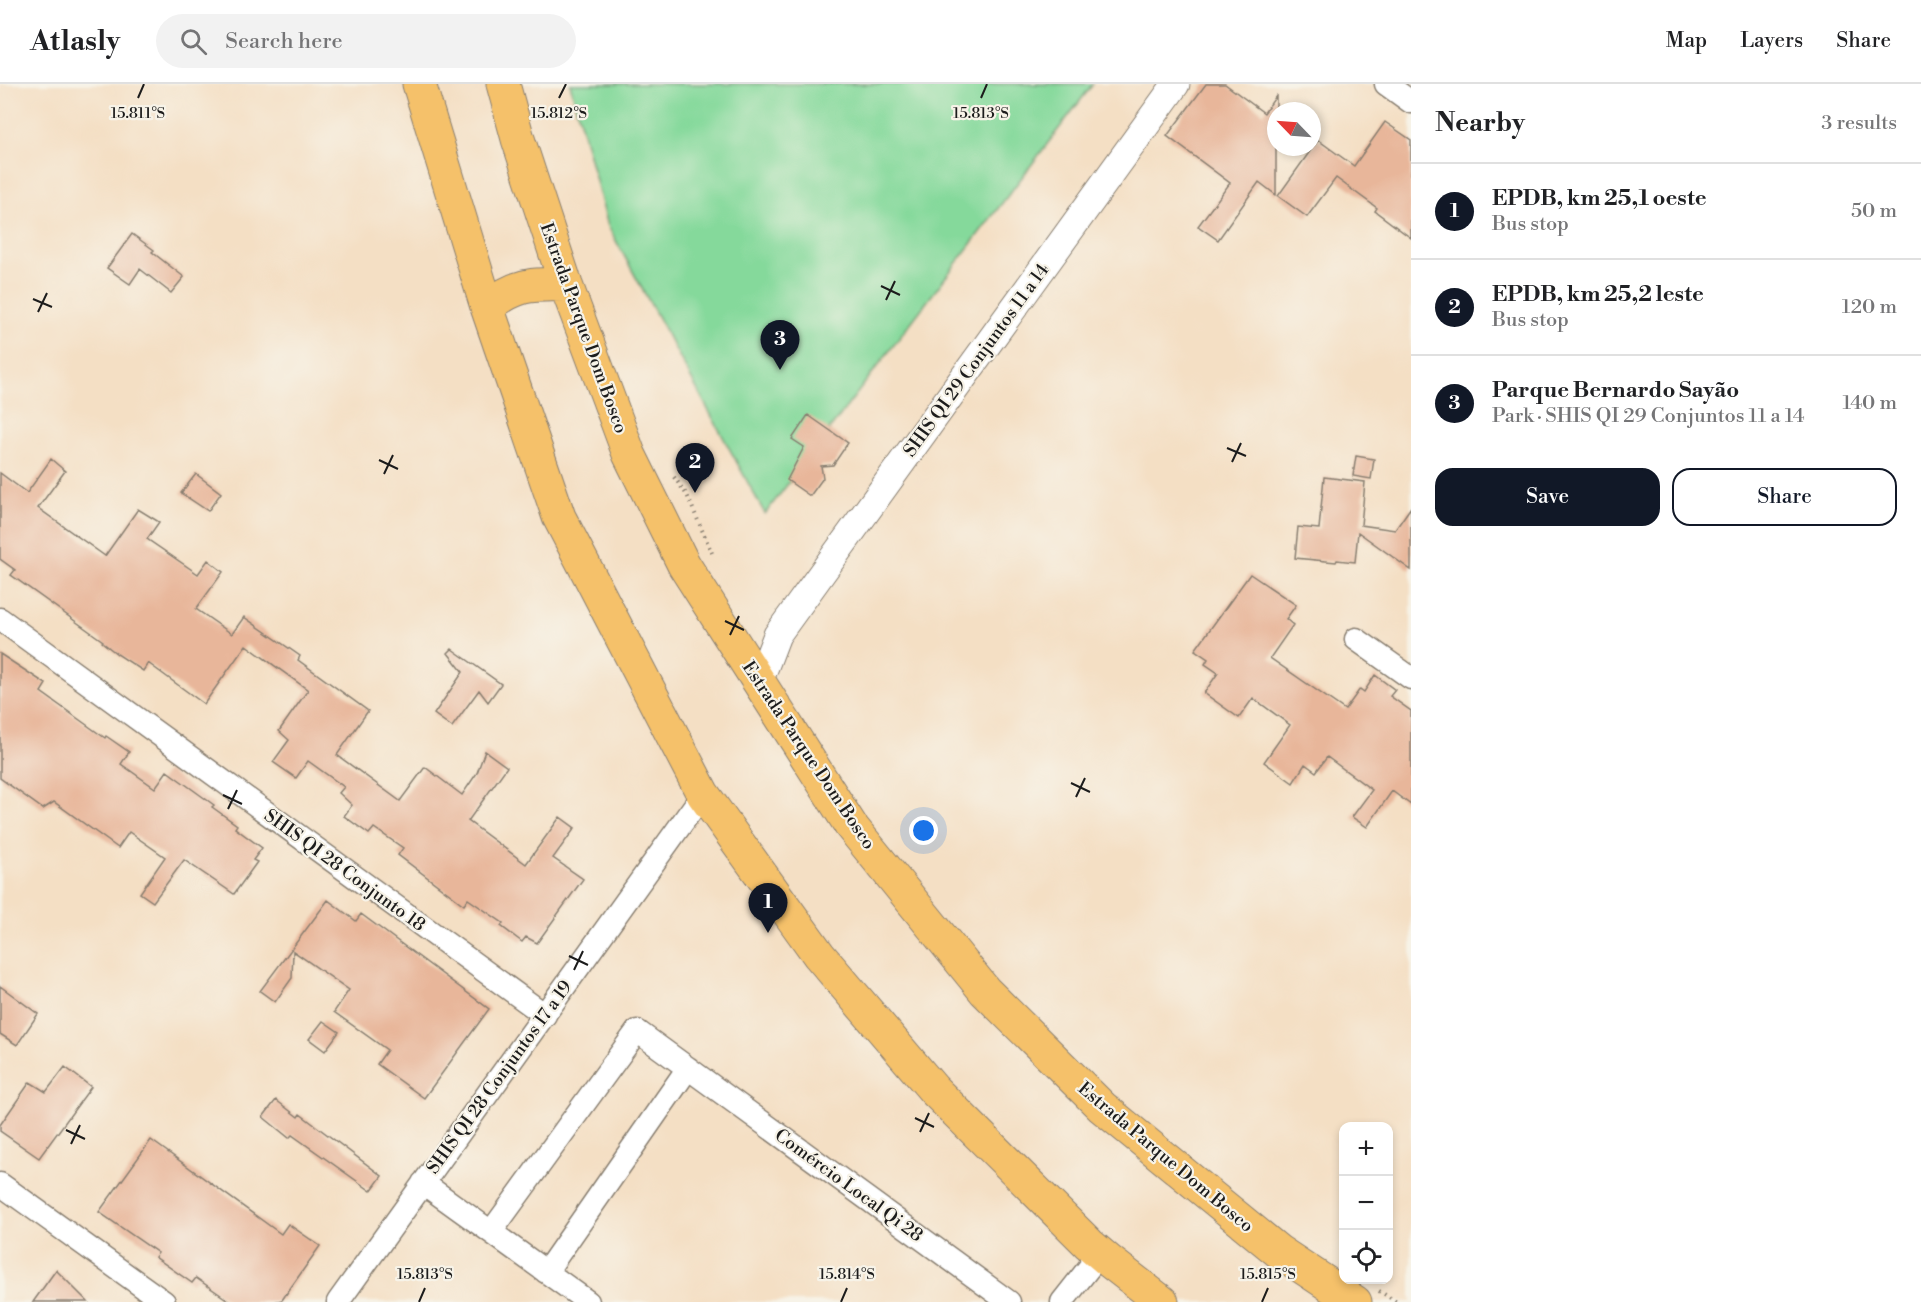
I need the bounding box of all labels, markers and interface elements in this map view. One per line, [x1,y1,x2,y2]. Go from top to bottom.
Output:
search box [156,14,576,68]
text: Atlasly [30,24,120,59]
icon: search [177,25,210,58]
text: Search here [225,28,343,55]
text: Map [1666,28,1707,54]
text: Layers [1740,28,1803,54]
text: Share [1836,28,1891,54]
north arrow [1267,102,1321,156]
text: 15.811°S [111,104,165,123]
text: 15.812°S [531,104,587,123]
text: 15.813°S [953,104,1009,123]
text: Nearby [1435,107,1525,139]
text: 3 results [1821,111,1897,136]
text: EPDB, km 25,1 oeste [1492,185,1707,212]
text: 1 [1450,199,1459,224]
text: 50 m [1851,199,1897,224]
text: Bus stop [1492,212,1569,237]
street label: Estrada Parque Dom Bosco [535,220,632,437]
street label: SHIS QI 29 Conjuntos 11 a 14 [898,259,1054,461]
text: EPDB, km 25,2 leste [1492,281,1704,308]
text: 2 [1448,295,1461,320]
text: 120 m [1842,295,1897,320]
text: Bus stop [1492,308,1569,333]
pin: 3 [760,320,800,370]
text: Parque Bernardo Sayão [1492,377,1739,404]
text: 3 [1448,391,1461,416]
text: 140 m [1842,391,1897,416]
text: Park · SHIS QI 29 Conjuntos 11 a 14 [1492,404,1805,429]
pin: 2 [676,444,714,493]
button: Save [1435,468,1660,526]
button: Share [1672,468,1897,526]
street label: Estrada Parque Dom Bosco [737,657,880,854]
street label: SHIS QI 28 Conjunto 18 [260,804,430,937]
your location [909,816,938,845]
pin: 1 [748,884,788,933]
street label: SHIS QI 28 Conjuntos 17 a 19 [421,976,577,1179]
street label: Estrada Parque Dom Bosco [1073,1077,1258,1238]
map controls [1339,1122,1393,1284]
button: + [1339,1122,1393,1176]
street label: Comércio Local Qi 28 [770,1124,927,1247]
button: − [1339,1176,1393,1230]
button: locate [1339,1230,1393,1284]
text: 15.813°S [397,1265,453,1284]
text: 15.814°S [819,1265,875,1284]
text: 15.815°S [1240,1265,1296,1284]

